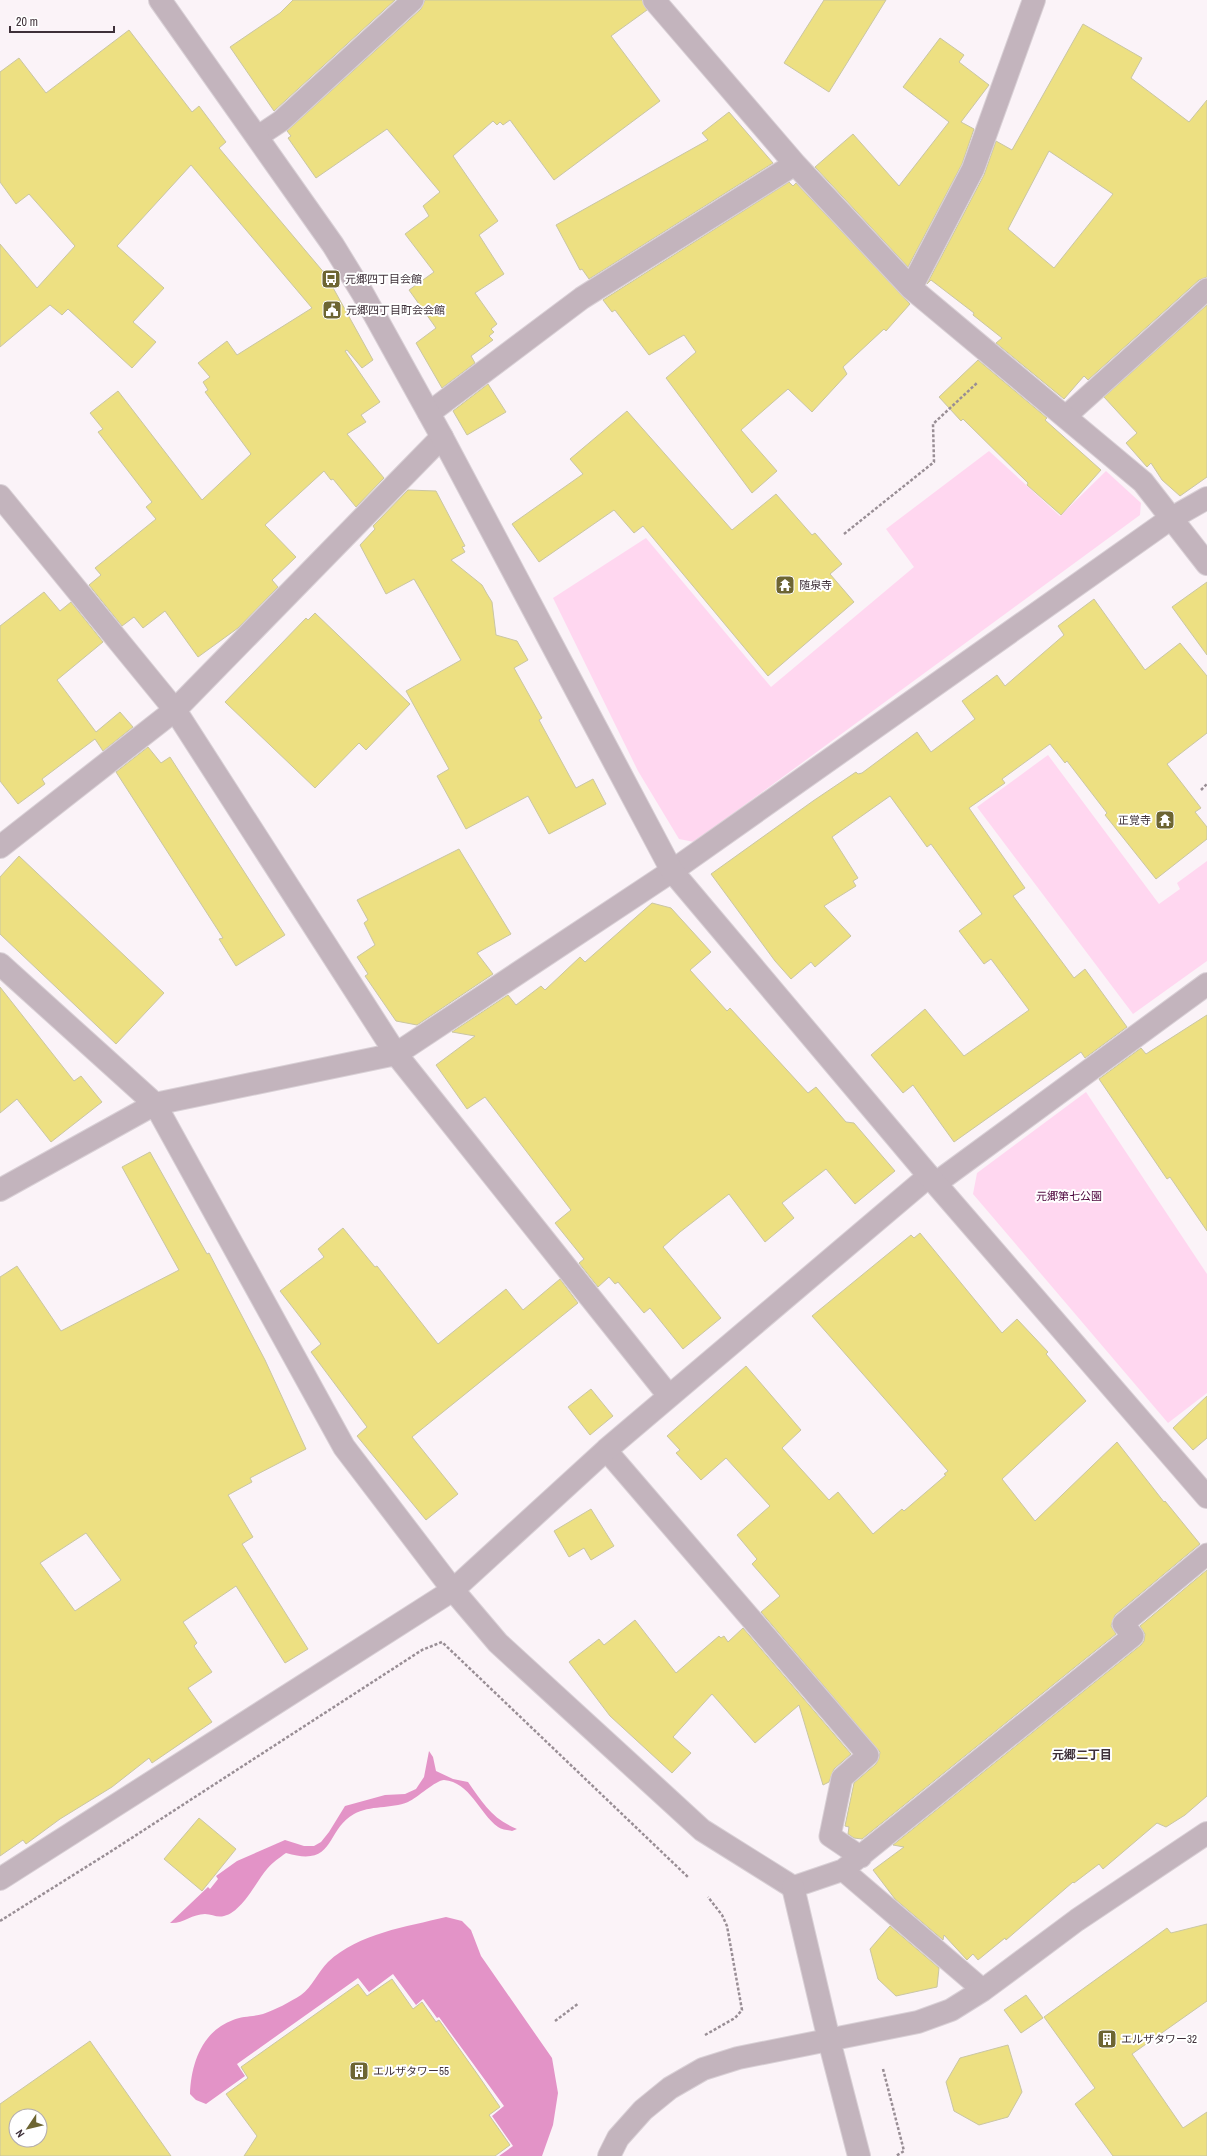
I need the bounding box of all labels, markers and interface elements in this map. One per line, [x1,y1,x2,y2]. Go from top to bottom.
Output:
scale bar [10,8,114,34]
text: 20 m [16,14,38,30]
bus stop icon: 元郷四丁目会館 [320,268,342,290]
place label: 元郷四丁目会館 [345,272,422,286]
public building icon: 元郷四丁目町会会館 [321,299,343,321]
place label: 元郷四丁目町会会館 [346,303,445,317]
temple icon: 随泉寺 [774,574,796,596]
place label: 随泉寺 [799,578,832,592]
temple icon: 正覚寺 [1154,809,1176,831]
place label: 正覚寺 [1118,813,1151,827]
park label: 元郷第七公園 [1036,1189,1102,1203]
district label: 元郷二丁目 [1052,1747,1112,1763]
building icon: エルザタワー32 [1096,2028,1118,2050]
place label: エルザタワー32 [1121,2032,1197,2046]
building icon: エルザタワー55 [348,2060,370,2082]
place label: エルザタワー55 [373,2064,449,2078]
north arrow [8,2108,48,2148]
text: N [12,2127,27,2140]

